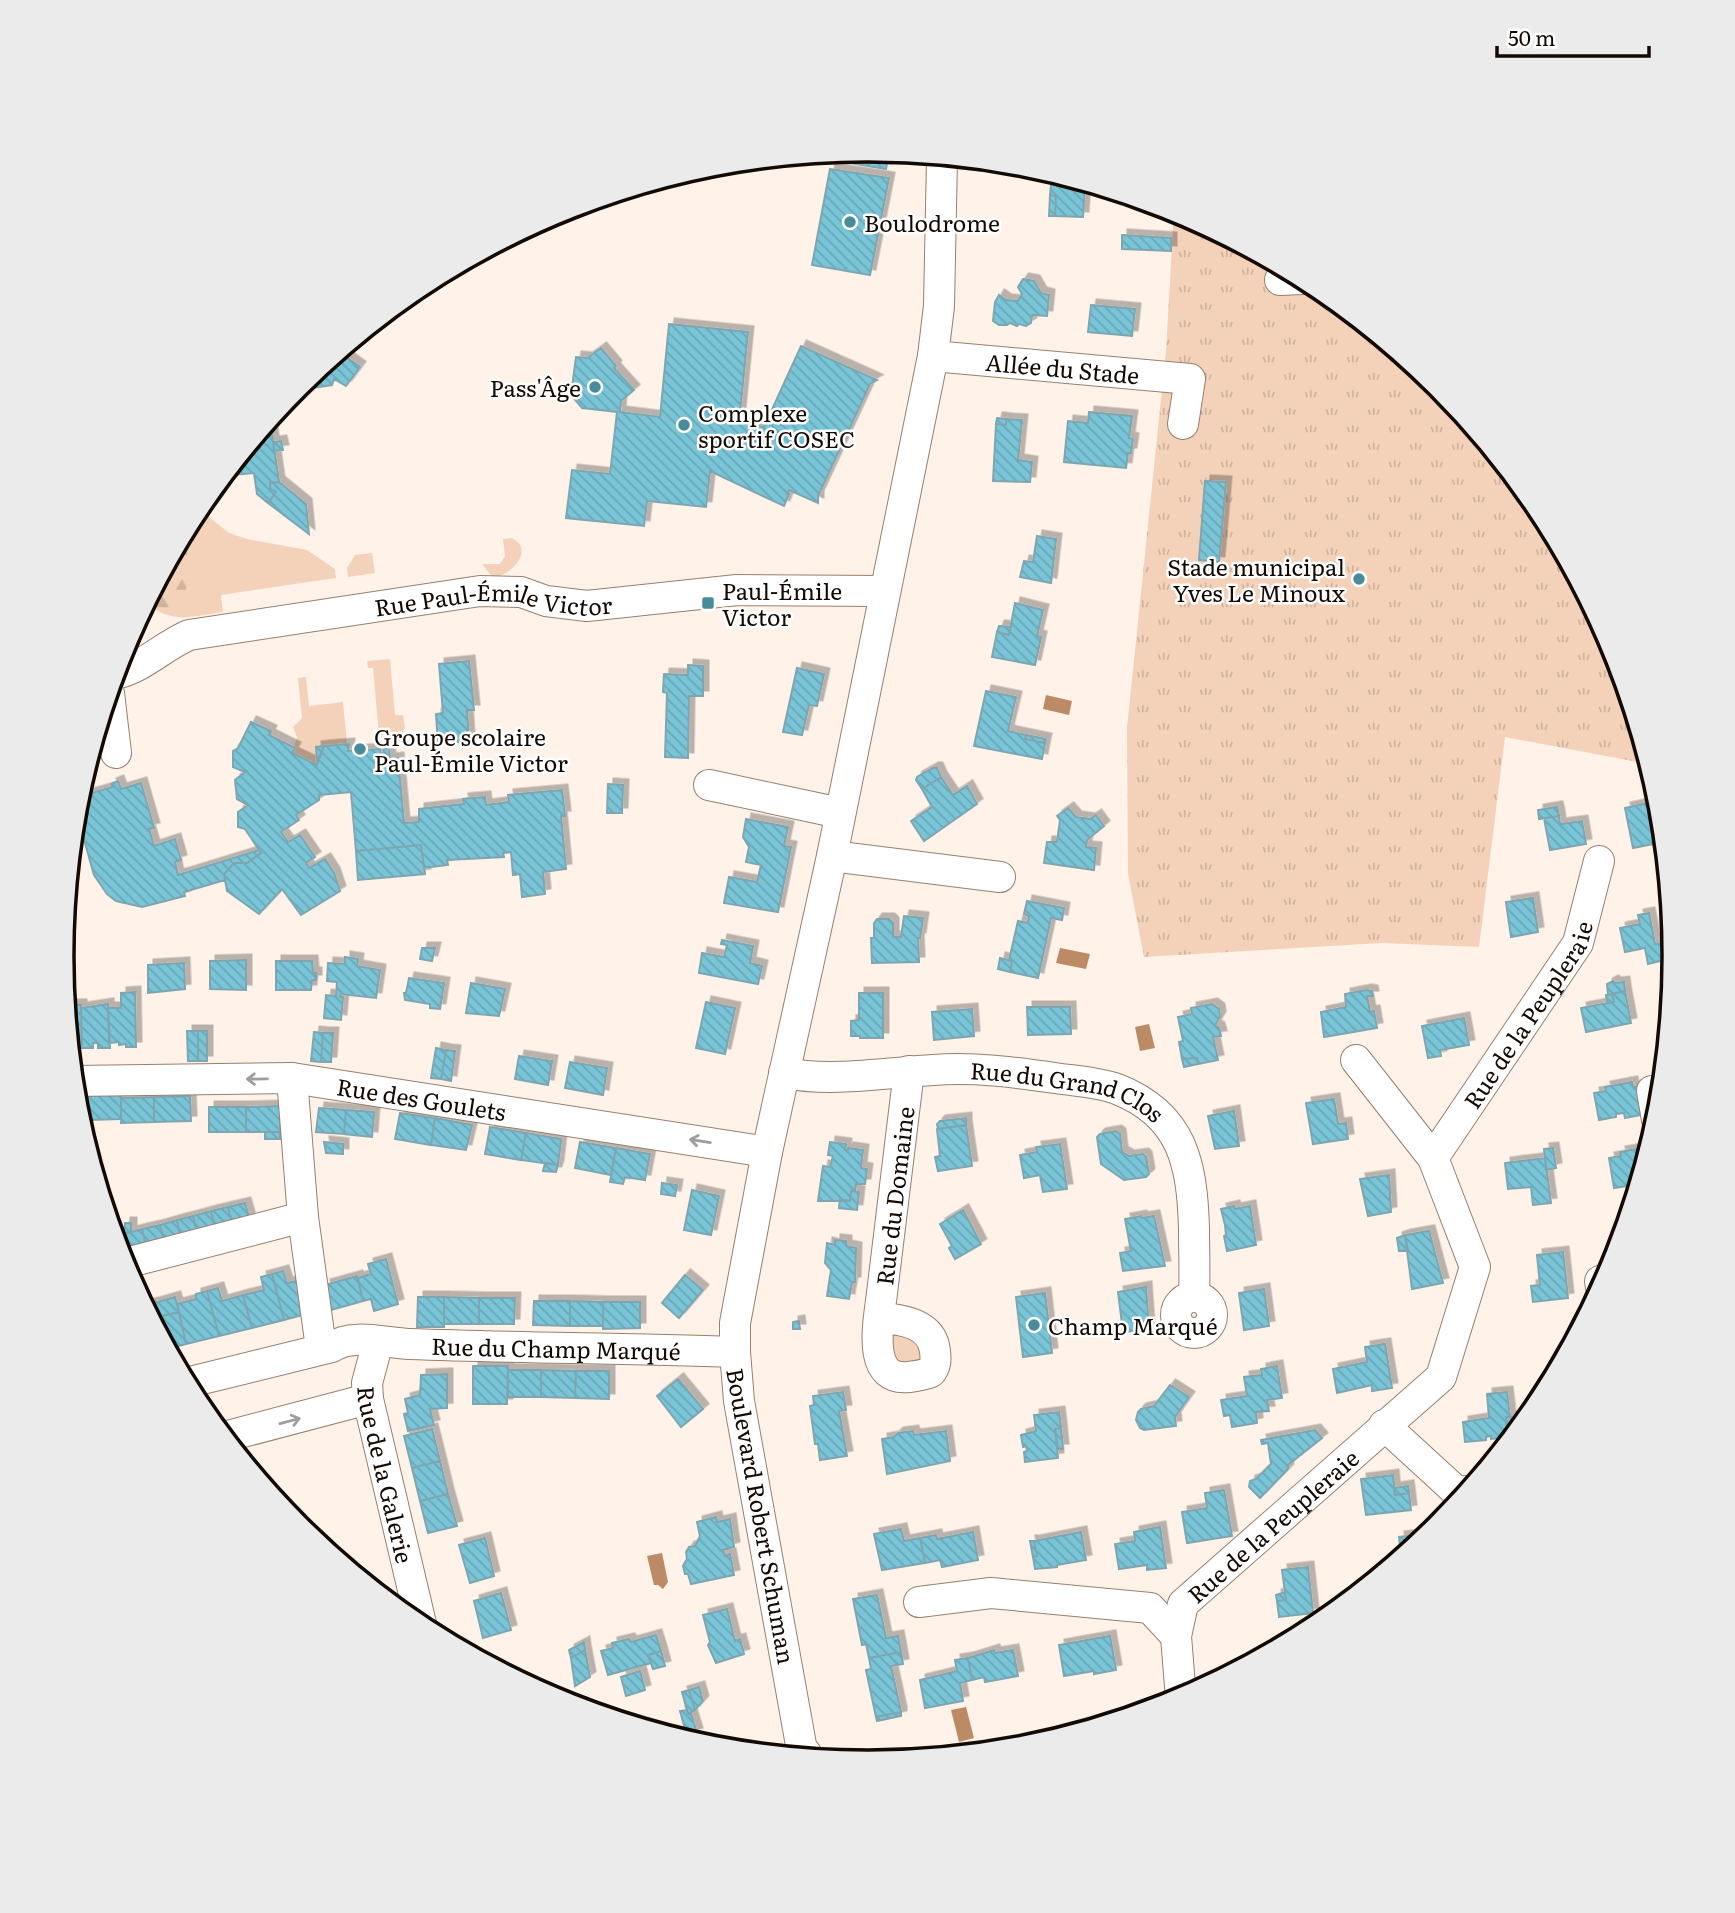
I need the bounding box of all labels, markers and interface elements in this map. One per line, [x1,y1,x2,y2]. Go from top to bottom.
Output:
scale bar [1497,14,1649,58]
text: 50 m [1508,21,1555,52]
place label: Boulodrome [864,205,1000,239]
marker: Boulodrome [842,214,858,230]
street label: Allée du Stade [984,344,1141,391]
place label: Pass'Âge [490,370,581,404]
marker: Pass'Âge [587,379,603,395]
place label: Complexe sportif COSEC [698,395,855,455]
marker: Complexe sportif COSEC [676,417,692,433]
place label: Stade municipal Yves Le Minoux [1167,549,1345,609]
marker: Stade municipal Yves Le Minoux [1351,571,1367,587]
place label: Paul-Émile Victor [722,573,842,633]
street label: Rue Paul-Émile Victor [372,574,614,624]
marker: Paul-Émile Victor [700,595,716,611]
place label: Groupe scolaire Paul-Émile Victor [374,719,568,779]
marker: Groupe scolaire Paul-Émile Victor [352,741,368,757]
street label: Rue de la Peupleraie [1454,917,1600,1115]
street label: Rue du Grand Clos [969,1052,1172,1129]
street label: Rue des Goulets [334,1068,508,1128]
one-way arrow [246,1072,269,1085]
street label: Rue du Domaine [866,1104,922,1287]
one-way arrow [689,1134,712,1147]
place label: Champ Marqué [1048,1308,1218,1342]
marker: Champ Marqué [1026,1317,1042,1333]
street label: Rue du Champ Marqué [431,1328,681,1367]
street label: Boulevard Robert Schuman [719,1365,805,1667]
street label: Rue de la Galerie [350,1385,423,1567]
one-way arrow [278,1414,301,1427]
street label: Rue de la Peupleraie [1179,1441,1366,1610]

